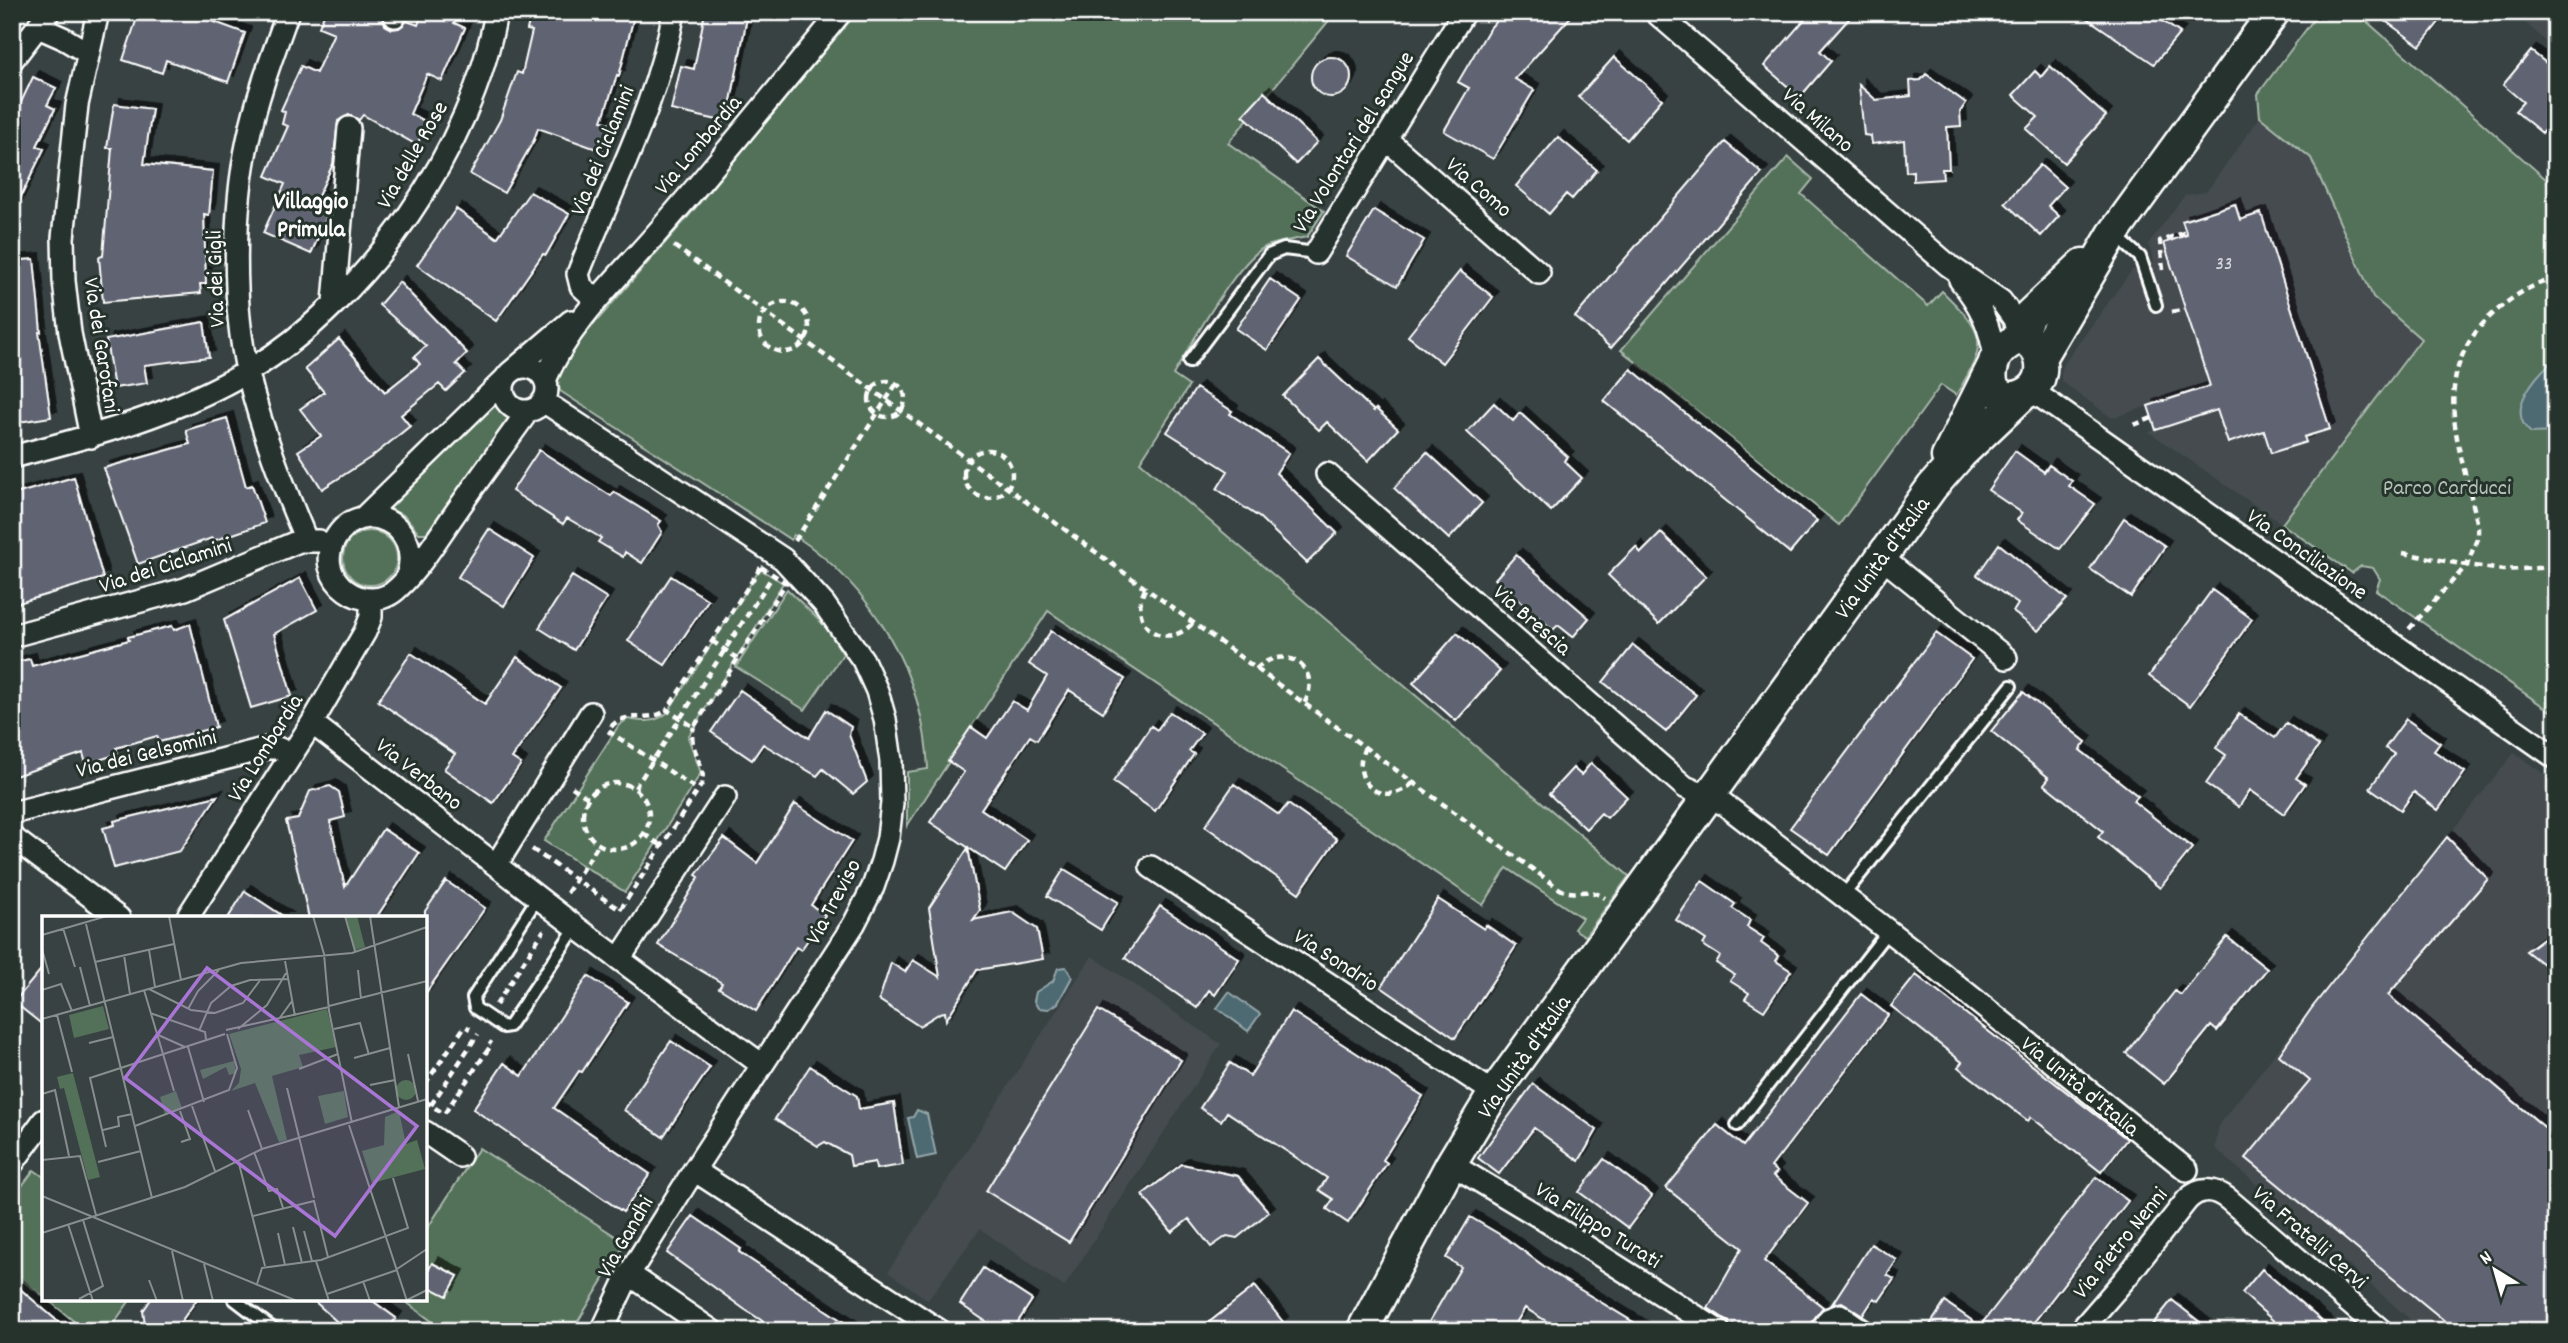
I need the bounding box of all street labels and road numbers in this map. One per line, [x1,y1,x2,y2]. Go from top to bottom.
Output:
street label: Via Volontari del sangue [1286,45,1424,240]
street label: Via dei Ciclamini [563,81,645,221]
street label: Via Milano [1773,81,1860,162]
street label: Via Lombardia [648,88,752,204]
street label: Via delle Rose [370,96,458,216]
street label: Via Como [1437,150,1518,227]
street label: Via dei Gigli [199,230,236,328]
street label: Via dei Garofani [73,276,127,416]
street label: Via Unità d'Italia [1828,490,1940,627]
street label: Via Conciliazione [2239,502,2373,610]
street label: Via dei Ciclamini [96,530,237,604]
street label: Via Brescia [1484,578,1578,666]
street label: Via Lombardia [221,687,314,809]
street label: Via dei Gelsomini [73,722,221,789]
street label: Via Verbano [367,731,468,820]
street label: Via Treviso [799,854,871,951]
street label: Via Sondrio [1286,922,1384,1002]
street label: Via Unità d'Italia [1471,988,1582,1127]
street label: Via Unità d'Italia [2012,1029,2146,1147]
street label: Via Filippo Turati [1528,1175,1667,1279]
street label: Via Fratelli Cervi [2244,1179,2374,1298]
street label: Via Pietro Nenni [2066,1181,2177,1307]
street label: Via Gandhi [590,1191,664,1285]

